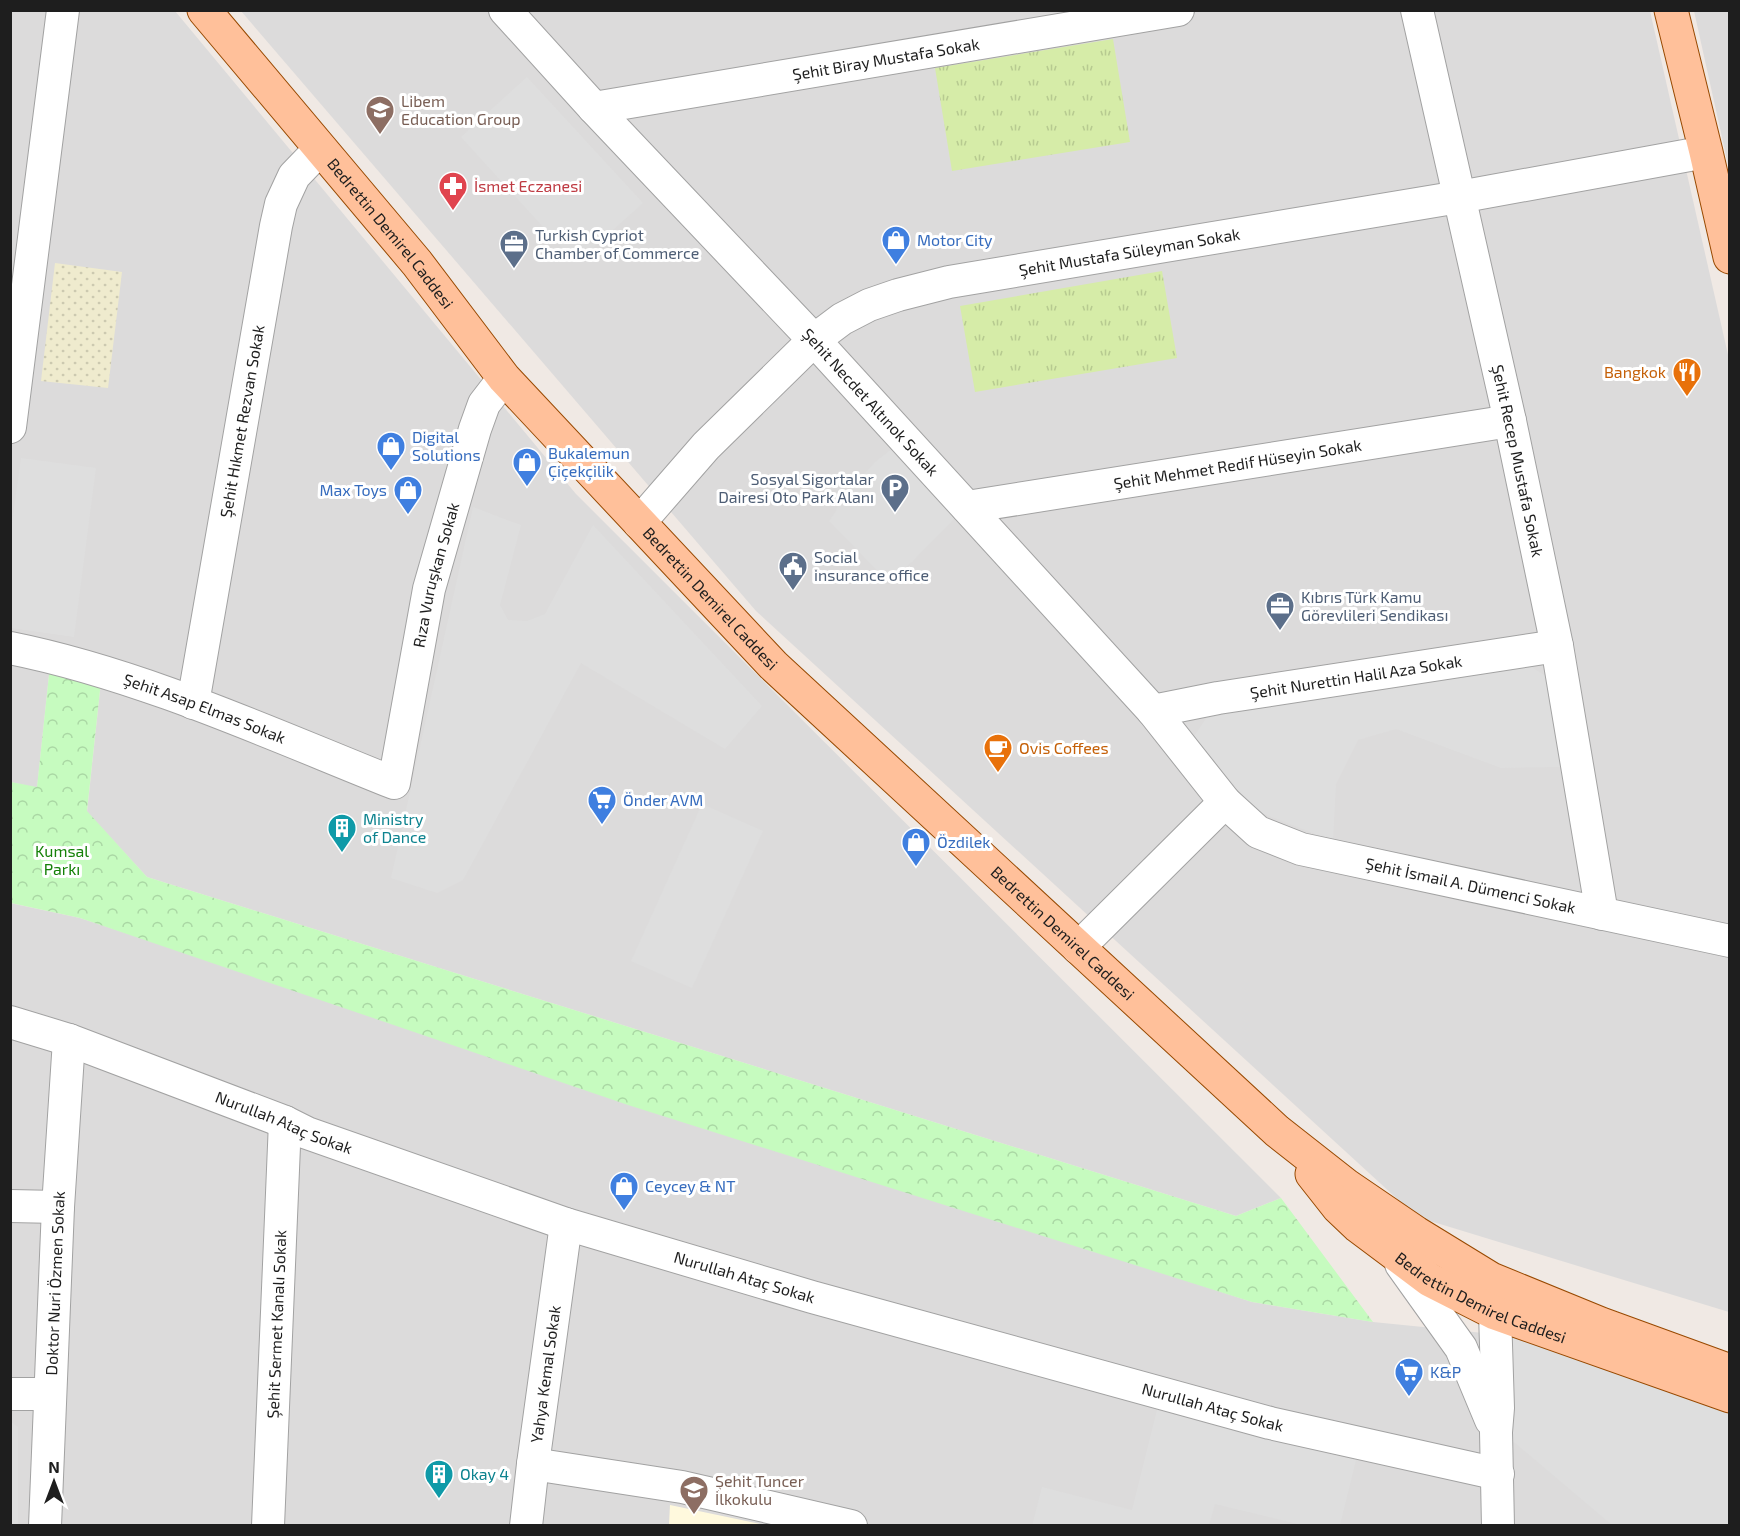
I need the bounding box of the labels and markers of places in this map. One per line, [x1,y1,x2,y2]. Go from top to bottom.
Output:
place label: Libem Education Group [401,91,521,128]
school or university icon: Libem Education Group [364,94,396,136]
pharmacy icon: İsmet Eczanesi [437,170,469,212]
place label: İsmet Eczanesi [474,176,582,195]
shop icon: Motor City [880,224,912,266]
place label: Turkish Cypriot Chamber of Commerce [535,225,699,262]
office icon: Turkish Cypriot Chamber of Commerce [498,228,530,270]
place label: Motor City [917,230,993,249]
restaurant icon: Bangkok [1671,356,1703,398]
place label: Bangkok [1604,362,1666,381]
place label: Digital Solutions [412,427,481,464]
shop icon: Digital Solutions [375,430,407,472]
place label: Bukalemun Çiçekçilik [548,443,630,481]
shop icon: Bukalemun Çiçekçilik [511,446,543,488]
place label: Sosyal Sigortalar Dairesi Oto Park Alanı [718,469,875,506]
parking icon: Sosyal Sigortalar Dairesi Oto Park Alanı [879,472,911,514]
shop icon: Max Toys [392,474,424,516]
place label: Max Toys [319,480,387,499]
place label: Social insurance office [814,547,929,584]
public building icon: Social insurance office [777,550,809,592]
place label: Kıbrıs Türk Kamu Görevlileri Sendikası [1301,587,1448,624]
office icon: Kıbrıs Türk Kamu Görevlileri Sendikası [1264,590,1296,632]
cafe icon: Ovis Coffees [982,732,1014,774]
place label: Ovis Coffees [1019,738,1109,757]
supermarket icon: Önder AVM [586,784,618,826]
place label: Önder AVM [623,790,703,809]
place label: Ministry of Dance [363,809,426,846]
building icon: Ministry of Dance [326,812,358,854]
shop icon: Özdilek [900,826,932,868]
place label: Özdilek [937,832,990,851]
shop icon: Ceycey & NT [608,1170,640,1212]
place label: Ceycey & NT [645,1176,735,1195]
supermarket icon: K&P [1393,1356,1425,1398]
place label: K&P [1430,1362,1461,1381]
building icon: Okay 4 [423,1458,455,1500]
place label: Okay 4 [460,1464,509,1483]
place label: Şehit Tuncer İlkokulu [715,1471,805,1508]
school or university icon: Şehit Tuncer İlkokulu [678,1474,710,1516]

